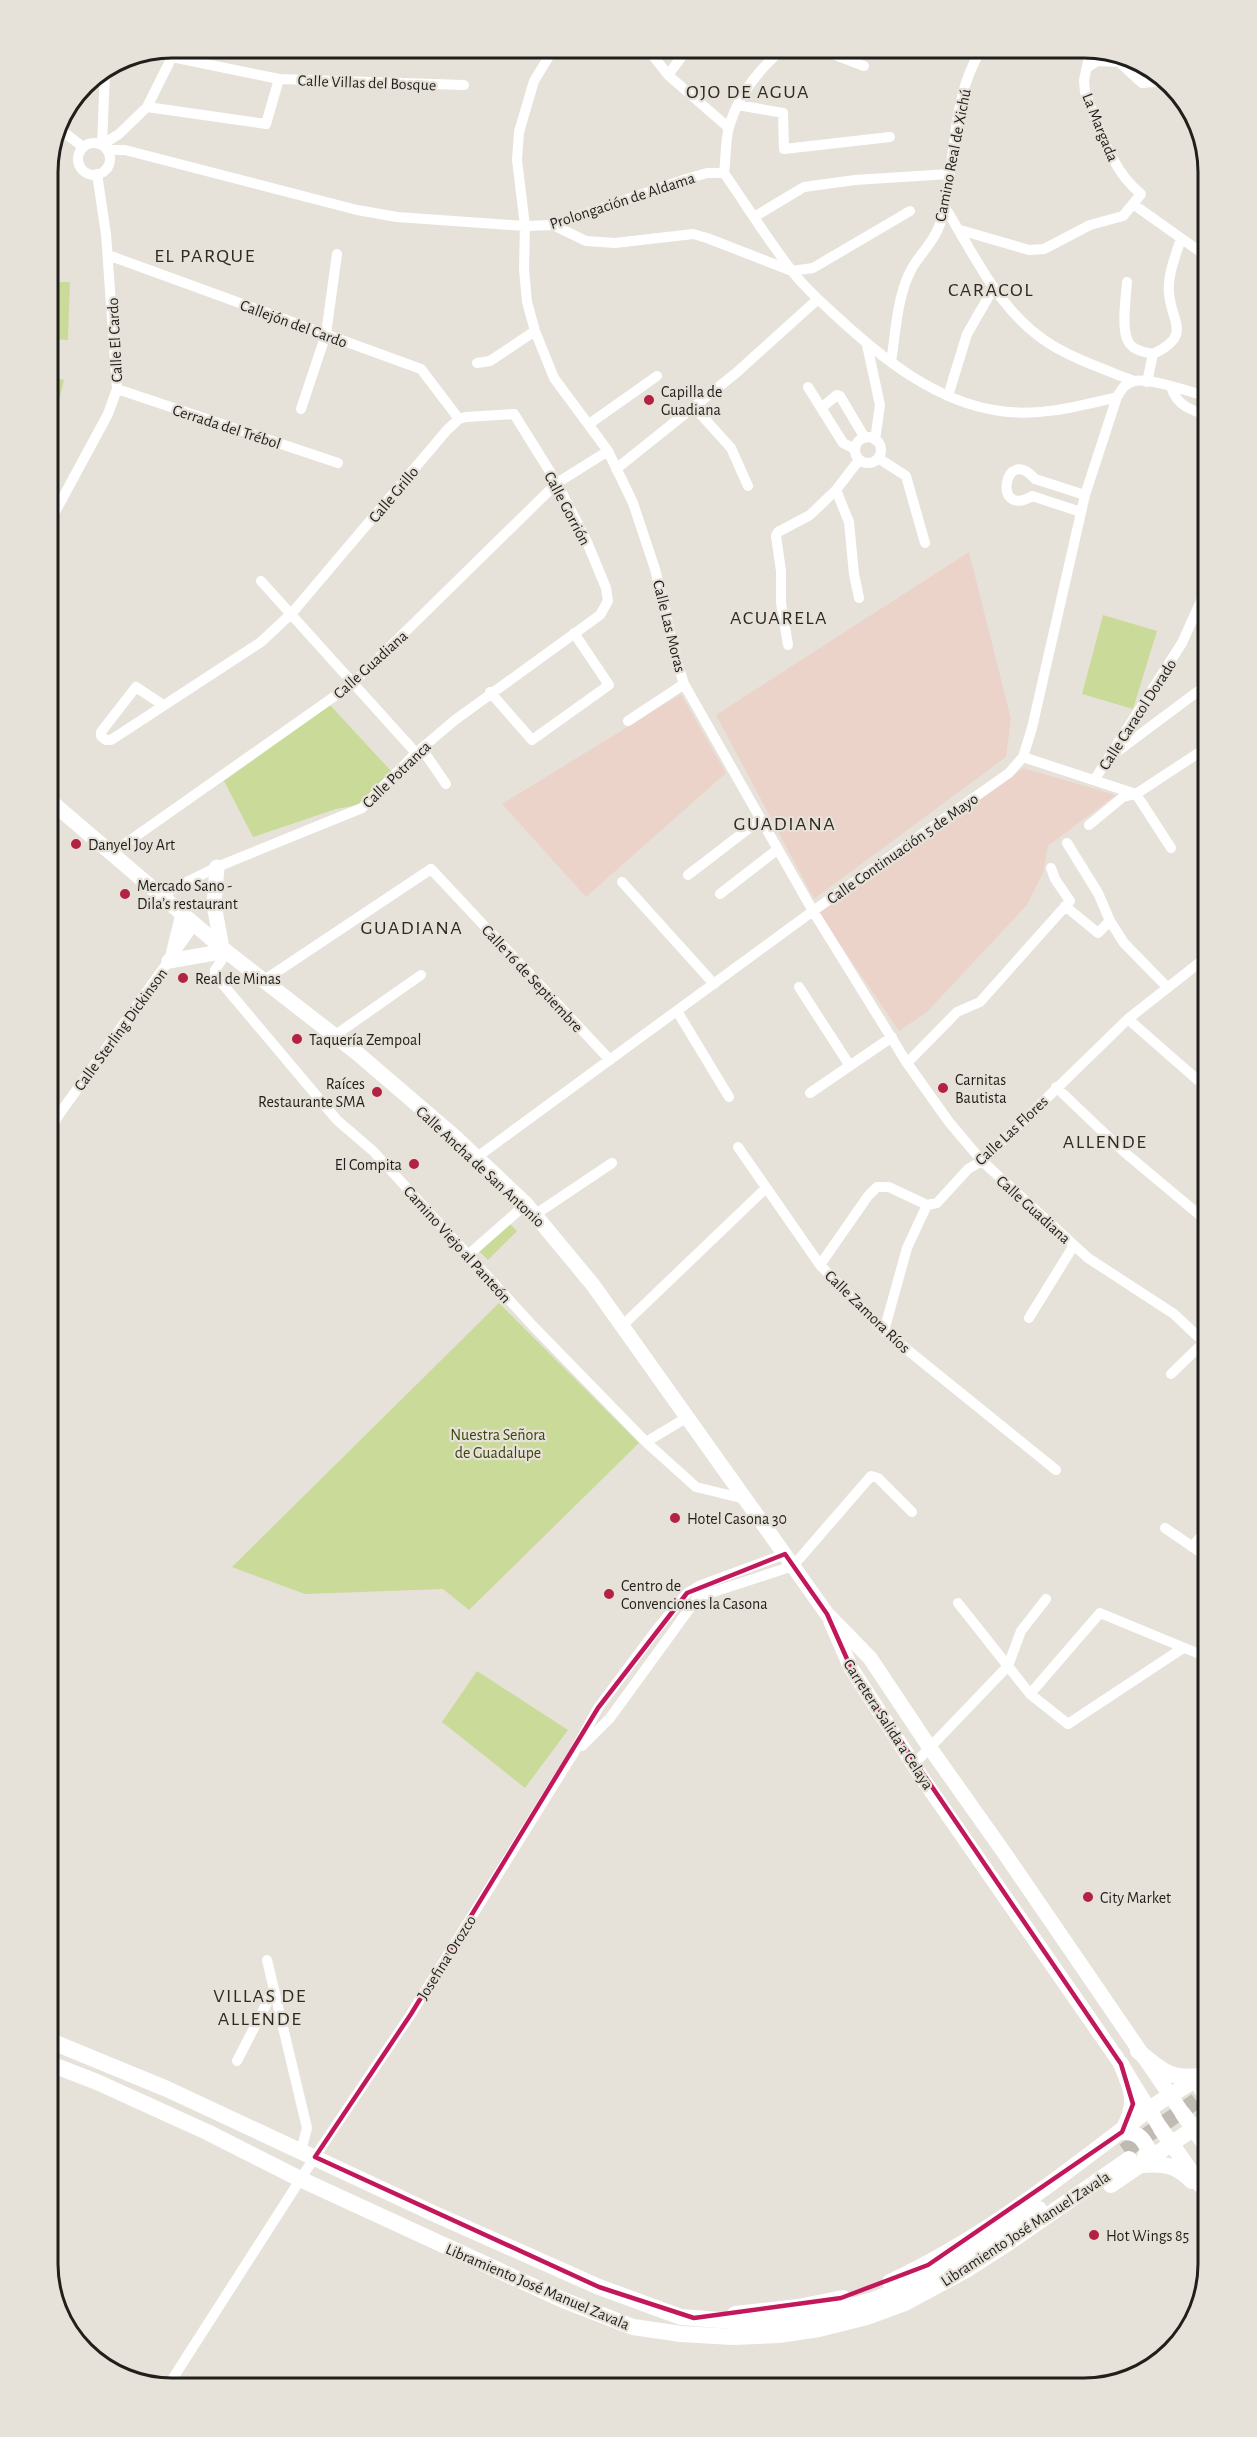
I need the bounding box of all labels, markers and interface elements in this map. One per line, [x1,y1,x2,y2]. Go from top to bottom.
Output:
street label: Calle Villas del Bosque [297,73,436,93]
district label: OJO DE AGUA [686,82,810,102]
street label: Camino Real de Xichú [932,87,974,223]
street label: La Margada [1079,91,1121,164]
street label: Prolongación de Aldama [548,170,697,232]
district label: EL PARQUE [154,246,256,266]
district label: CARACOL [948,280,1034,300]
street label: Calle El Cardo [105,297,125,383]
street label: Callejón del Cardo [238,297,350,352]
place label: Capilla de Guadiana [661,384,722,418]
marker: Capilla de Guadiana [642,393,656,407]
street label: Cerrada del Trébol [171,402,283,452]
street label: Calle Grillo [366,463,422,526]
street label: Calle Gorrión [541,469,593,548]
street label: Calle Las Moras [650,578,688,674]
district label: ACUARELA [730,608,828,628]
street label: Calle Guadiana [331,628,411,702]
street label: Calle Caracol Dorado [1096,656,1180,773]
street label: Calle Potranca [359,738,434,811]
street label: Calle Continuación 5 de Mayo [824,790,982,908]
district label: GUADIANA [734,814,836,834]
marker: Danyel Joy Art [69,837,83,851]
place label: Danyel Joy Art [88,837,175,854]
place label: Mercado Sano - Dila’s restaurant [137,878,238,912]
marker: Mercado Sano - Dila’s restaurant [118,887,132,901]
district label: GUADIANA [361,918,463,938]
street label: Calle 16 de Septiembre [479,922,586,1035]
street label: Calle Sterling Dickinson [71,965,170,1094]
marker: Real de Minas [176,971,190,985]
place label: Real de Minas [195,971,281,987]
marker: Taquería Zempoal [290,1032,304,1046]
place label: Taquería Zempoal [309,1032,421,1048]
place label: Carnitas Bautista [955,1072,1007,1106]
place label: Raíces Restaurante SMA [258,1076,365,1110]
marker: Carnitas Bautista [936,1081,950,1095]
marker: Raíces Restaurante SMA [370,1085,384,1099]
street label: Calle Las Flores [972,1093,1051,1168]
street label: Calle Ancha de San Antonio [413,1103,548,1230]
district label: ALLENDE [1063,1132,1147,1152]
place label: El Compita [335,1157,402,1173]
marker: El Compita [407,1157,421,1171]
street label: Calle Guadiana [993,1173,1073,1247]
street label: Camino Viejo al Panteón [400,1183,514,1307]
street label: Calle Zamora Ríos [822,1267,913,1356]
park label: Nuestra Señora de Guadalupe [450,1427,546,1461]
marker: Hotel Casona 30 [668,1511,682,1525]
place label: Hotel Casona 30 [687,1511,787,1527]
place label: Centro de Convenciones la Casona [621,1578,768,1612]
marker: Centro de Convenciones la Casona [602,1587,616,1601]
street label: Carretera Salida a Celaya [839,1657,936,1793]
marker: City Market [1081,1890,1095,1904]
place label: City Market [1100,1890,1171,1907]
street label: Josefina Orozco [415,1912,479,2003]
district label: VILLAS DE ALLENDE [213,1986,307,2029]
street label: Libramiento José Manuel Zavala [938,2168,1113,2289]
marker: Hot Wings 85 [1087,2228,1101,2242]
place label: Hot Wings 85 [1106,2228,1189,2244]
street label: Libramiento José Manuel Zavala [443,2241,632,2333]

